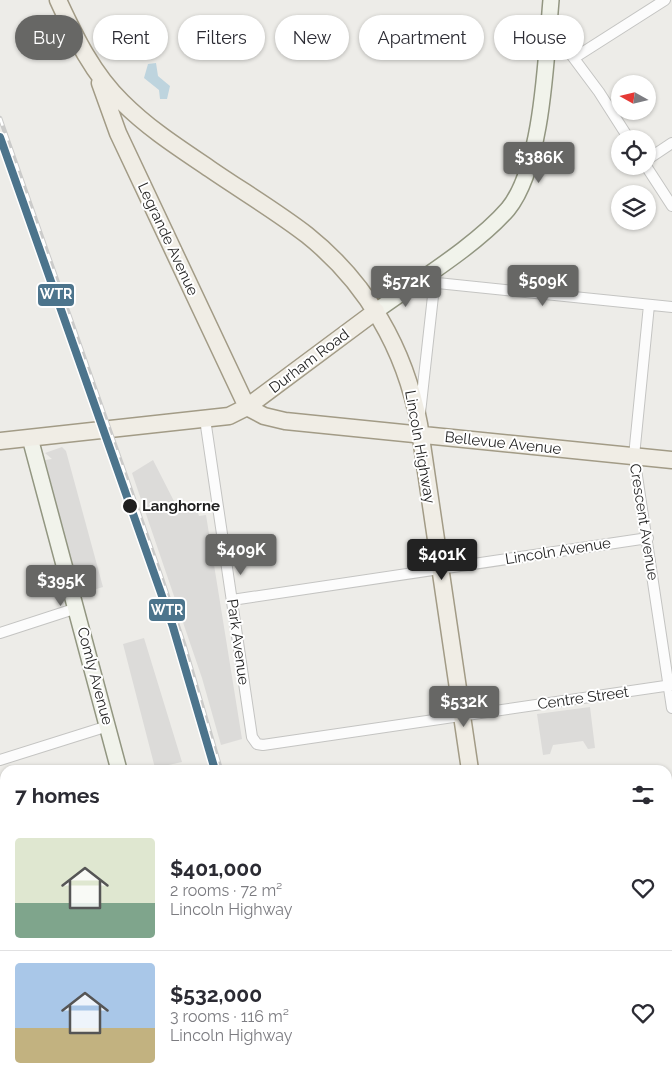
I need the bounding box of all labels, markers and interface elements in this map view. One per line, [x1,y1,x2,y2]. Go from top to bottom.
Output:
chip: Buy [15,15,83,60]
chip: Rent [93,15,168,60]
chip: Filters [178,15,265,60]
chip: New [275,15,349,60]
chip: Apartment [359,15,484,60]
chip: House [494,15,584,60]
north arrow [611,75,656,120]
map controls [611,75,656,230]
button: locate [611,130,656,175]
pin: $386K [504,142,574,184]
text: $386K [514,148,564,167]
street label: Legrande Avenue [134,179,202,299]
button: layers [611,185,656,230]
pin: $509K [508,264,578,307]
pin: $572K [371,266,441,308]
text: $509K [519,271,567,290]
text: $572K [382,272,430,291]
line badge: WTR [37,283,75,307]
text: WTR [40,286,73,302]
street label: Durham Road [265,325,353,397]
street label: Lincoln Highway [401,389,439,505]
street label: Bellevue Avenue [444,428,562,458]
street label: Crescent Avenue [626,462,662,582]
marker: Langhorne [121,497,139,515]
place label: Langhorne [142,497,220,515]
pin: $409K [206,534,276,576]
street label: Lincoln Avenue [504,534,612,568]
pin: $401K [407,538,477,581]
text: $409K [216,540,266,559]
text: $401K [418,545,466,564]
pin: $395K [26,564,96,607]
text: $395K [37,571,85,590]
line badge: WTR [148,598,186,622]
street label: Park Avenue [223,598,253,686]
text: WTR [151,602,184,618]
street label: Comly Avenue [73,625,117,727]
street label: Centre Street [536,683,630,713]
pin: $532K [429,686,499,728]
text: $532K [440,692,488,711]
icon: filters [629,781,657,809]
text: 7 homes [15,783,100,808]
text: $401,000 [170,856,262,881]
icon: home [55,858,115,918]
icon: heart [629,874,657,902]
text: 2 rooms · 72 m² [170,881,282,900]
text: Lincoln Highway [170,900,292,919]
text: $532,000 [170,982,262,1007]
icon: home [55,983,115,1043]
icon: heart [629,999,657,1027]
text: 3 rooms · 116 m² [170,1007,289,1026]
text: Lincoln Highway [170,1026,292,1045]

